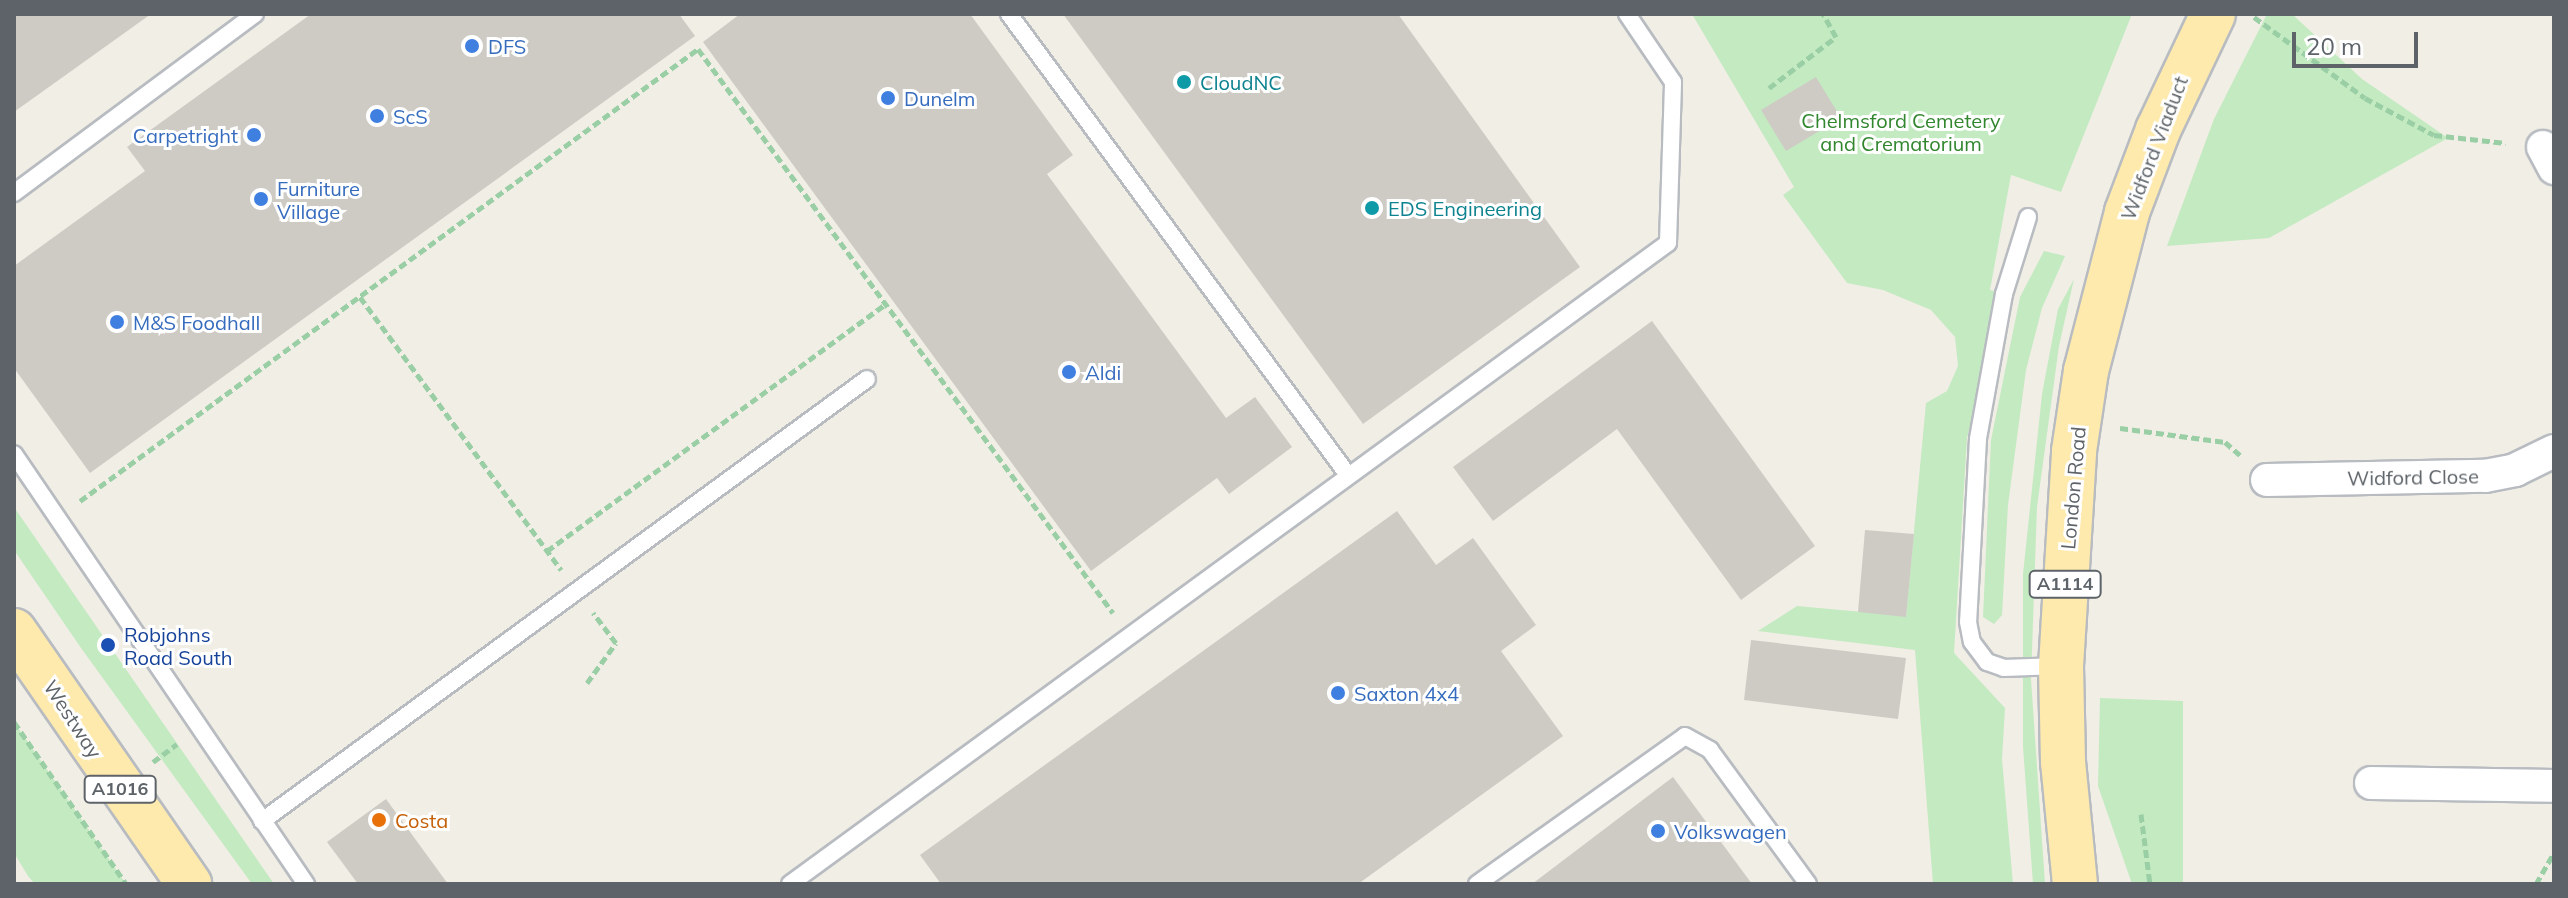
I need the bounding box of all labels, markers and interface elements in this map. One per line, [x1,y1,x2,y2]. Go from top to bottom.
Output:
scale bar [2296,16,2422,66]
text: 20 m [2306,31,2362,61]
place label: DFS [488,34,526,58]
marker: DFS [463,37,481,55]
place label: CloudNC [1200,70,1282,94]
marker: CloudNC [1175,73,1193,91]
street label: Widford Viaduct [2115,73,2193,223]
place label: Dunelm [904,86,975,110]
marker: Dunelm [879,89,897,107]
place label: ScS [393,104,428,128]
marker: ScS [368,107,386,125]
park label: Chelmsford Cemetery and Crematorium [1801,109,2001,156]
place label: Carpetright [133,123,238,147]
marker: Carpetright [245,126,263,144]
place label: Furniture Village [277,176,360,223]
marker: Furniture Village [252,190,270,208]
place label: EDS Engineering [1388,196,1542,220]
marker: EDS Engineering [1363,199,1381,217]
place label: M&S Foodhall [133,310,260,334]
marker: M&S Foodhall [108,313,126,331]
place label: Aldi [1085,360,1121,384]
marker: Aldi [1060,363,1078,381]
street label: London Road [2056,426,2090,550]
street label: Widford Close [2347,464,2479,490]
road number: A1114 [2027,570,2103,598]
place label: Robjohns Road South [124,622,232,669]
marker: Robjohns Road South [99,636,117,654]
street label: Westway [39,675,107,763]
place label: Saxton 4x4 [1354,681,1459,705]
marker: Saxton 4x4 [1329,684,1347,702]
road number: A1016 [82,775,158,803]
place label: Costa [395,808,448,832]
marker: Costa [370,811,388,829]
place label: Volkswagen [1674,819,1787,843]
marker: Volkswagen [1649,822,1667,840]

